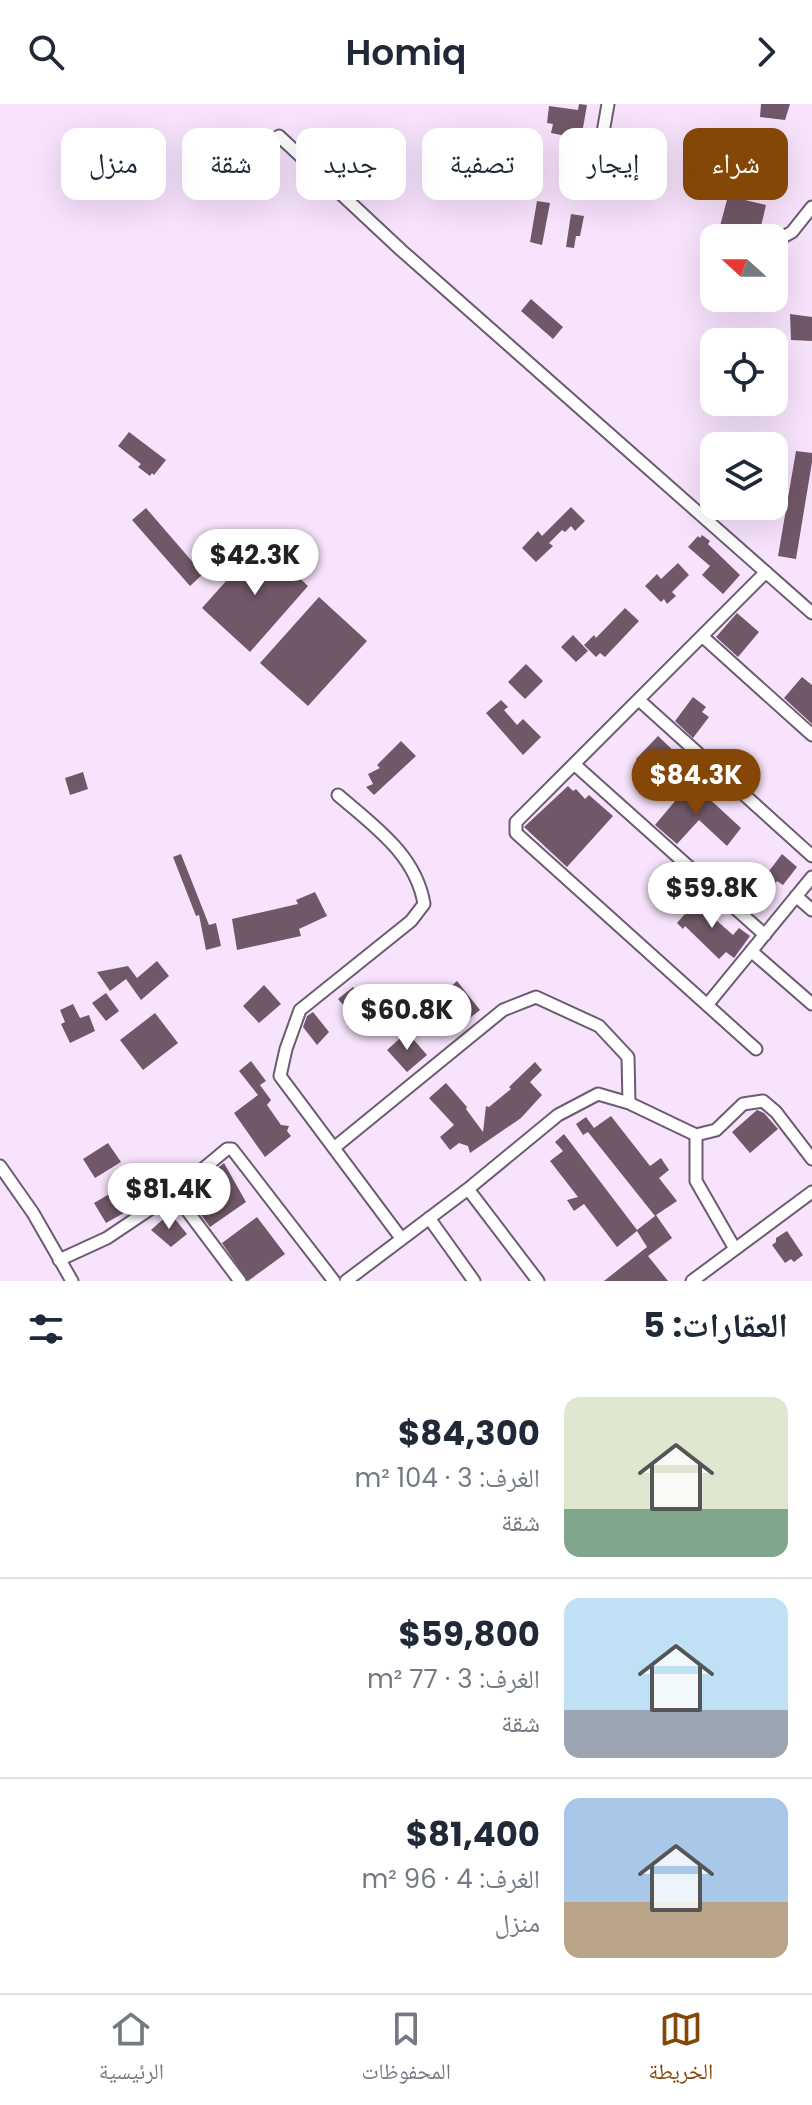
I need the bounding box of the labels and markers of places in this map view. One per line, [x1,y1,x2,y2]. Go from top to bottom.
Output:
pin: $42.3K [190,529,320,597]
pin: $84.3K [631,749,761,817]
pin: $59.8K [647,862,777,930]
pin: $60.8K [342,984,472,1052]
pin: $81.4K [104,1163,234,1231]

